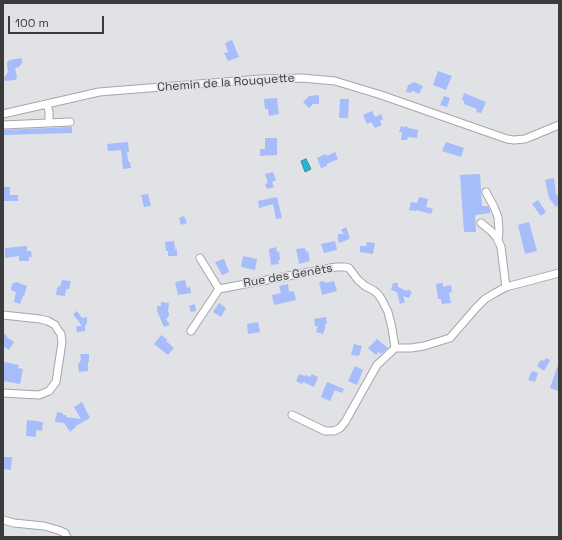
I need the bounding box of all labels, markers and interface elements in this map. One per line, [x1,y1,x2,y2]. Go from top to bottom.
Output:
scale bar [10,8,106,34]
text: 100 m [15,15,49,31]
street label: Chemin de la Rouquette [157,71,295,95]
street label: Rue des Genêts [242,261,334,291]

